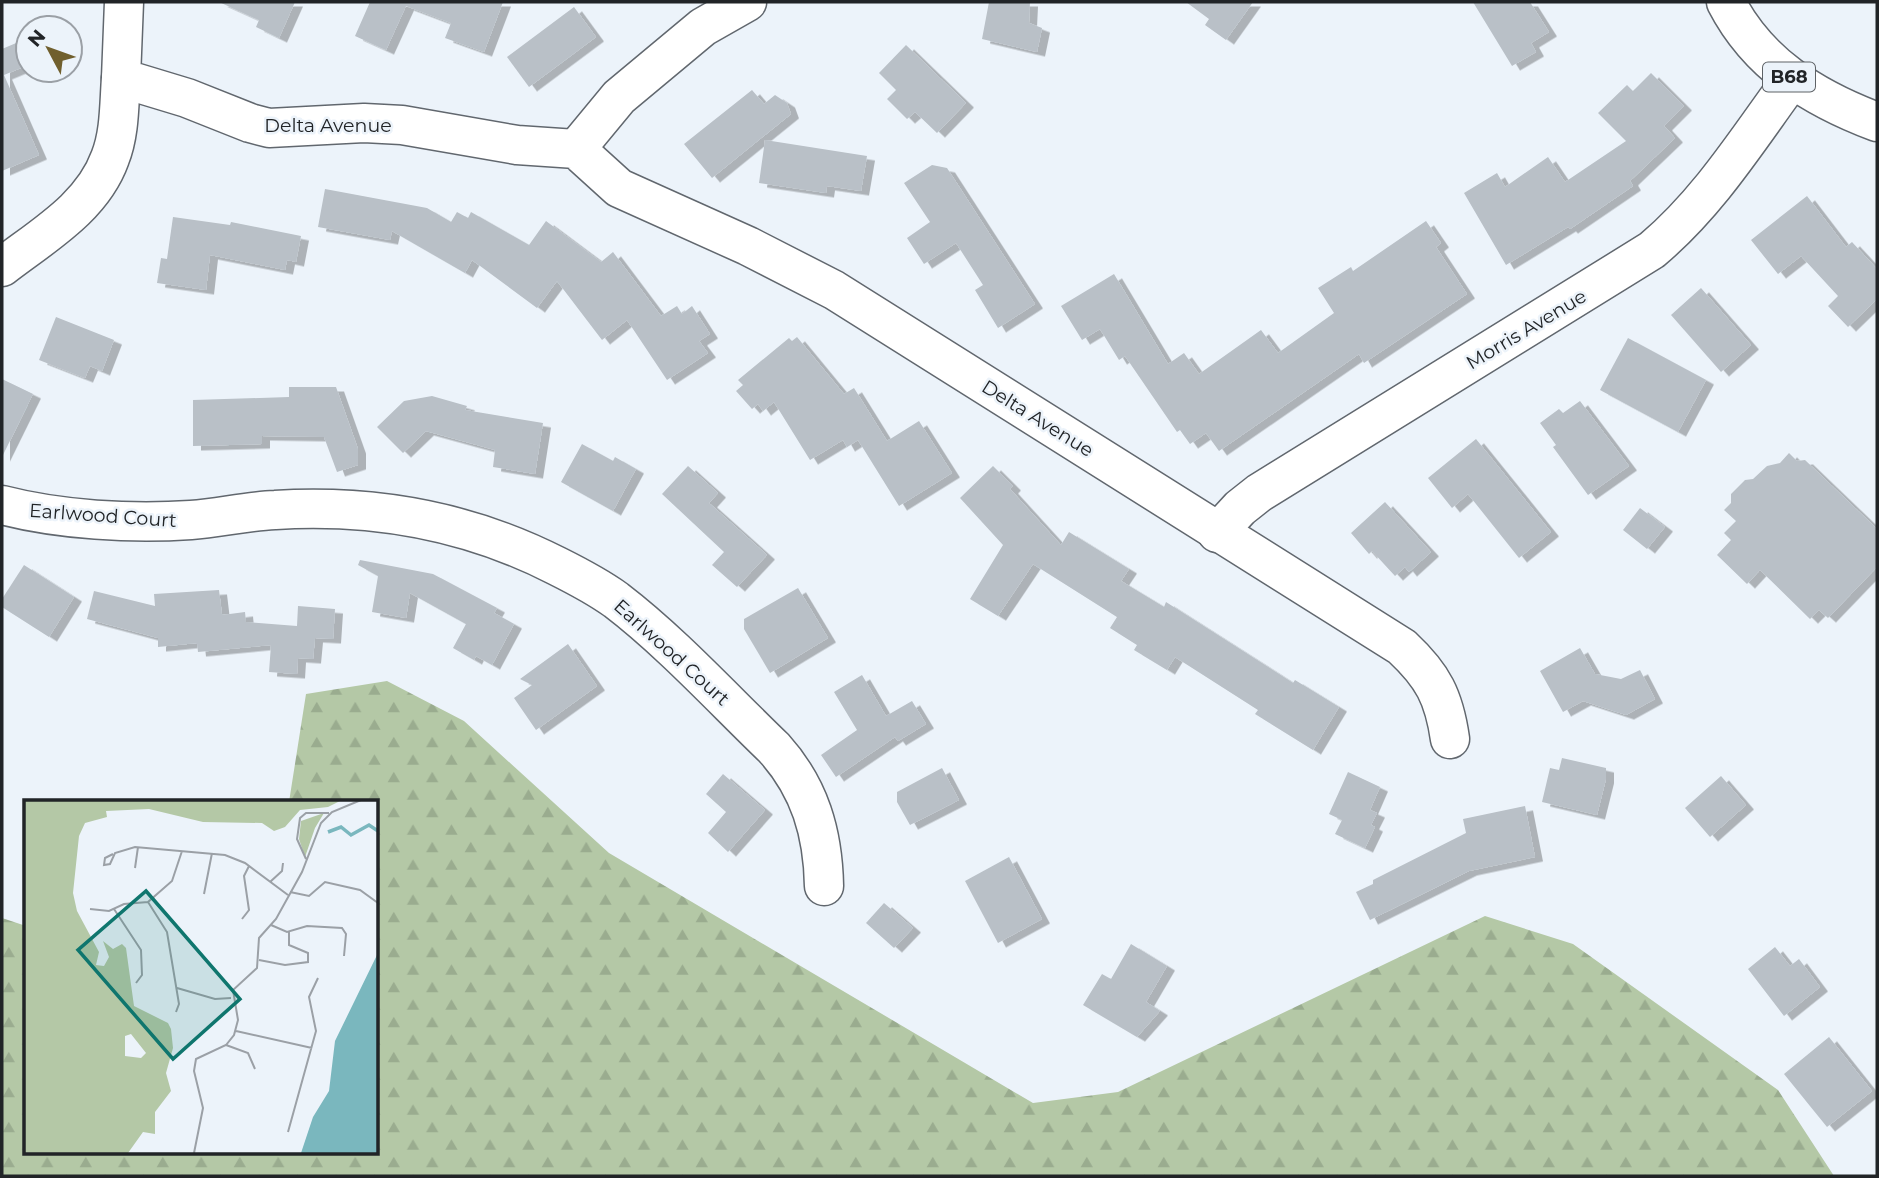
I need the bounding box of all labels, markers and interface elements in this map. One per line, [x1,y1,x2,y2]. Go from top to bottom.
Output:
north arrow [14,14,84,84]
text: N [23,25,50,52]
road number: B68 [1763,62,1815,92]
street label: Delta Avenue [264,114,392,137]
street label: Morris Avenue [1462,285,1591,374]
street label: Delta Avenue [978,375,1098,462]
street label: Earlwood Court [28,499,178,532]
street label: Earlwood Court [609,594,734,711]
inset map [24,800,378,1154]

